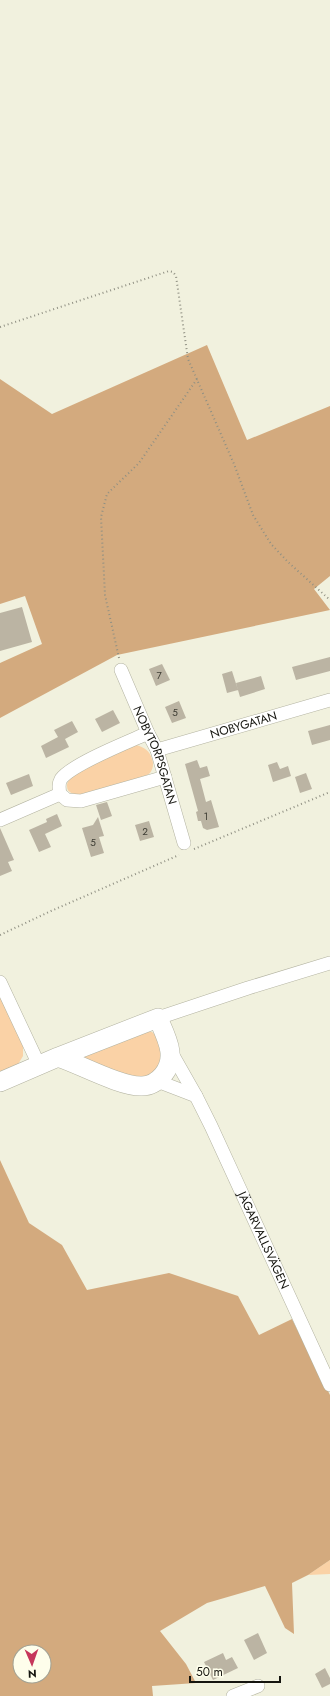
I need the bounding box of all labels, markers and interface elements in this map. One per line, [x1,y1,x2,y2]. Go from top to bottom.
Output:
house number: 7 [156,668,162,683]
street label: NOBYTORPSGATAN [128,703,181,807]
house number: 5 [172,705,178,720]
street label: NOBYGATAN [208,707,279,743]
house number: 1 [204,809,208,824]
house number: 2 [142,824,148,839]
house number: 5 [90,835,96,850]
street label: JÄGARVALLSVÄGEN [232,1187,294,1292]
north arrow [12,1644,52,1684]
scale bar [190,1658,280,1684]
text: 50 m [196,1663,223,1681]
text: N [28,1666,37,1682]

